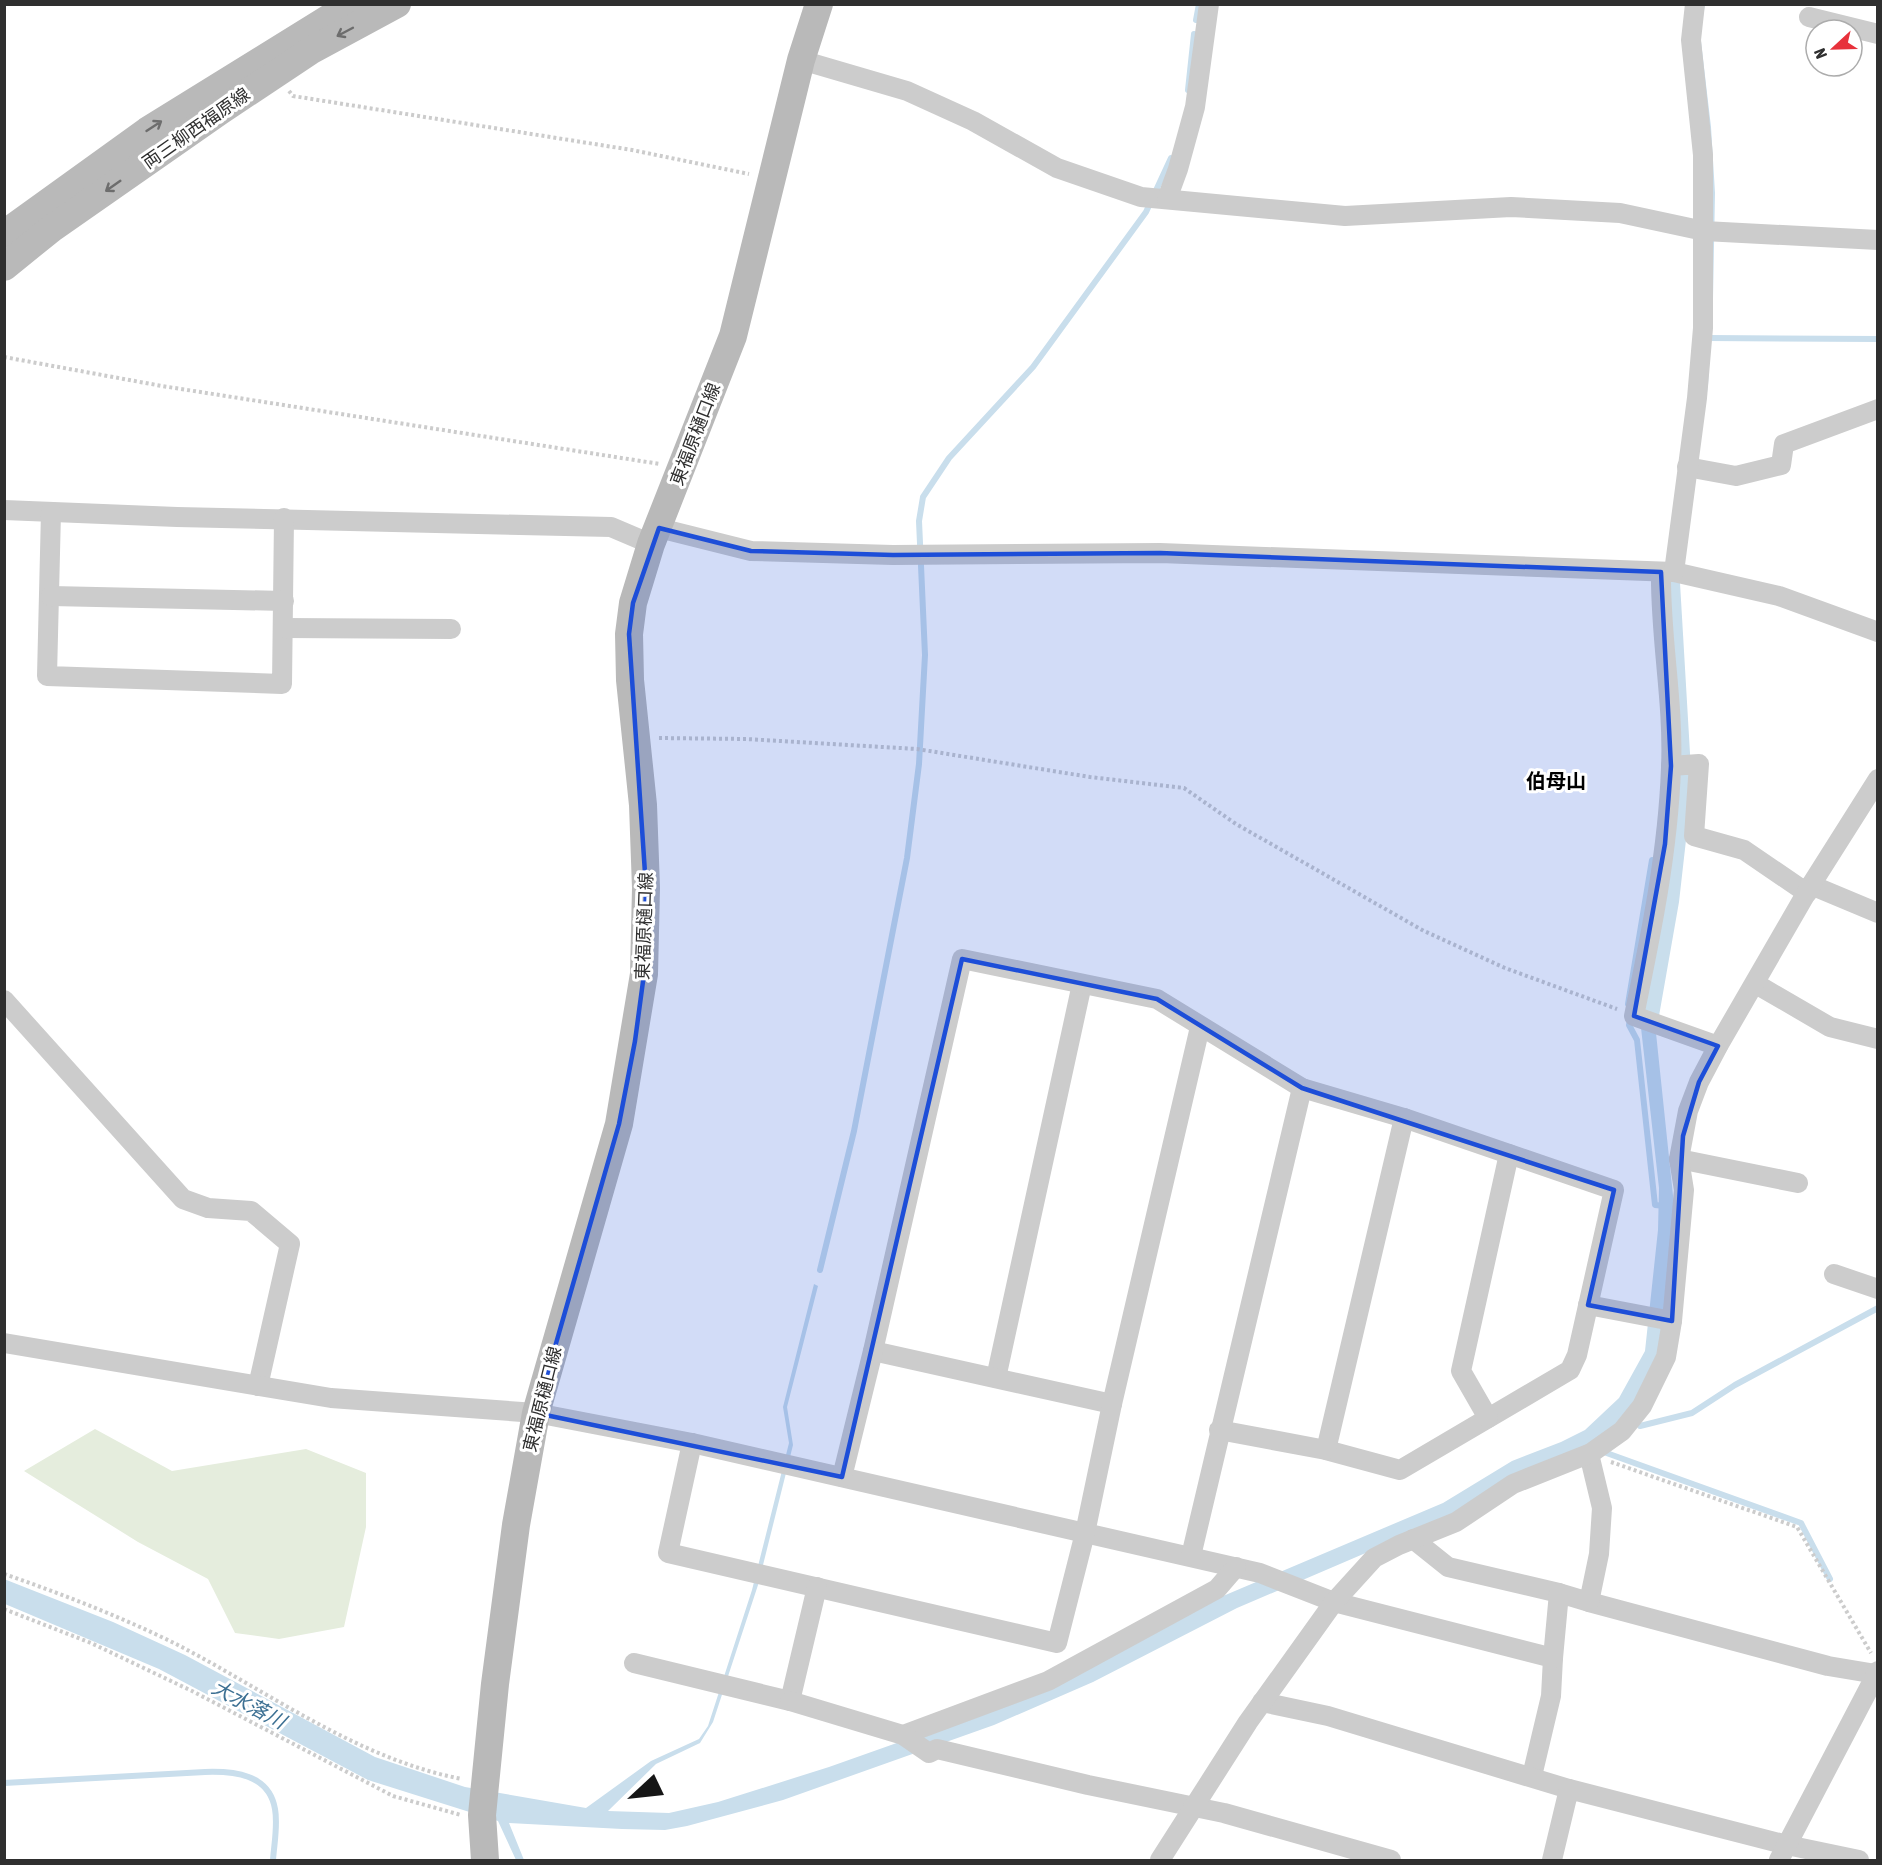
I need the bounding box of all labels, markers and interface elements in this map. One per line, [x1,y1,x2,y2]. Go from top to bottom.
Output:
north arrow [1804,18,1864,78]
one-way arrow [337,26,354,38]
text: N [1810,46,1830,61]
street label: 両三柳西福原線 [138,83,254,173]
one-way arrow [145,120,162,132]
one-way arrow [105,180,121,192]
street label: 東福原樋口線 [666,380,724,488]
district label: 伯母山 [1526,769,1586,792]
street label: 東福原樋口線 [632,872,656,980]
street label: 東福原樋口線 [519,1344,565,1454]
water label: 大水落川 [208,1675,291,1734]

